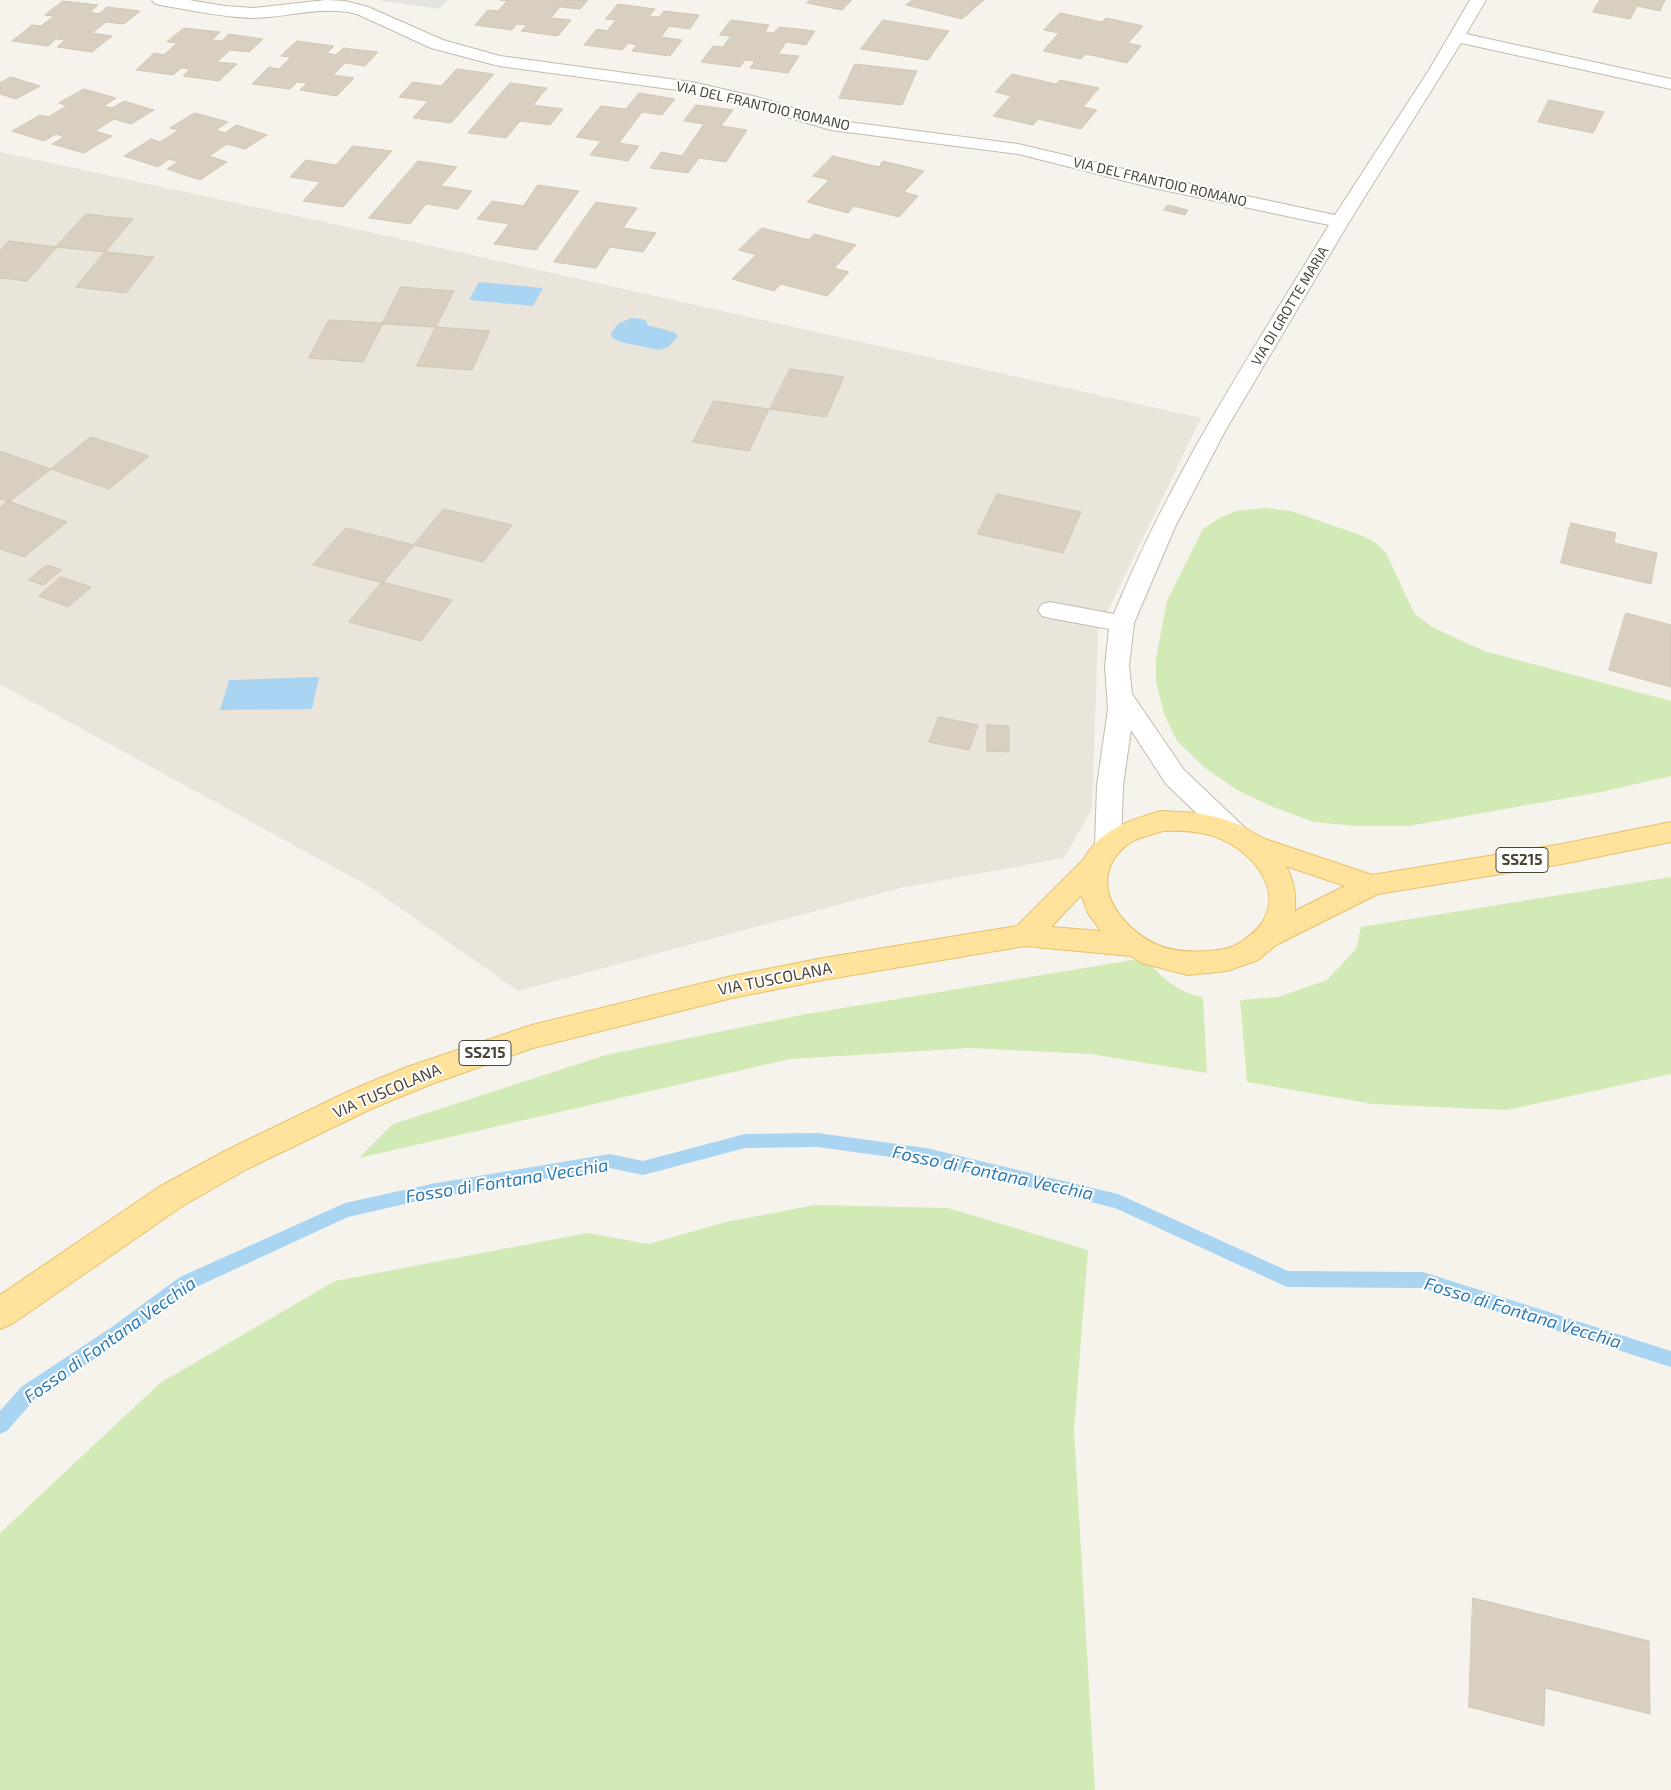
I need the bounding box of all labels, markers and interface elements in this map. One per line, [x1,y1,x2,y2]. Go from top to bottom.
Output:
street label: VIA DEL FRANTOIO ROMANO [674,78,852,134]
street label: VIA DEL FRANTOIO ROMANO [1071,154,1249,210]
street label: VIA DI GROTTE MARIA [1248,243,1332,369]
road number: SS215 [1496,848,1548,872]
street label: VIA TUSCOLANA [717,959,833,999]
road number: SS215 [459,1040,511,1066]
street label: VIA TUSCOLANA [330,1060,444,1122]
water label: Fosso di Fontana Vecchia [891,1141,1095,1205]
water label: Fosso di Fontana Vecchia [404,1154,610,1208]
water label: Fosso di Fontana Vecchia [20,1272,200,1408]
water label: Fosso di Fontana Vecchia [1422,1273,1624,1353]

